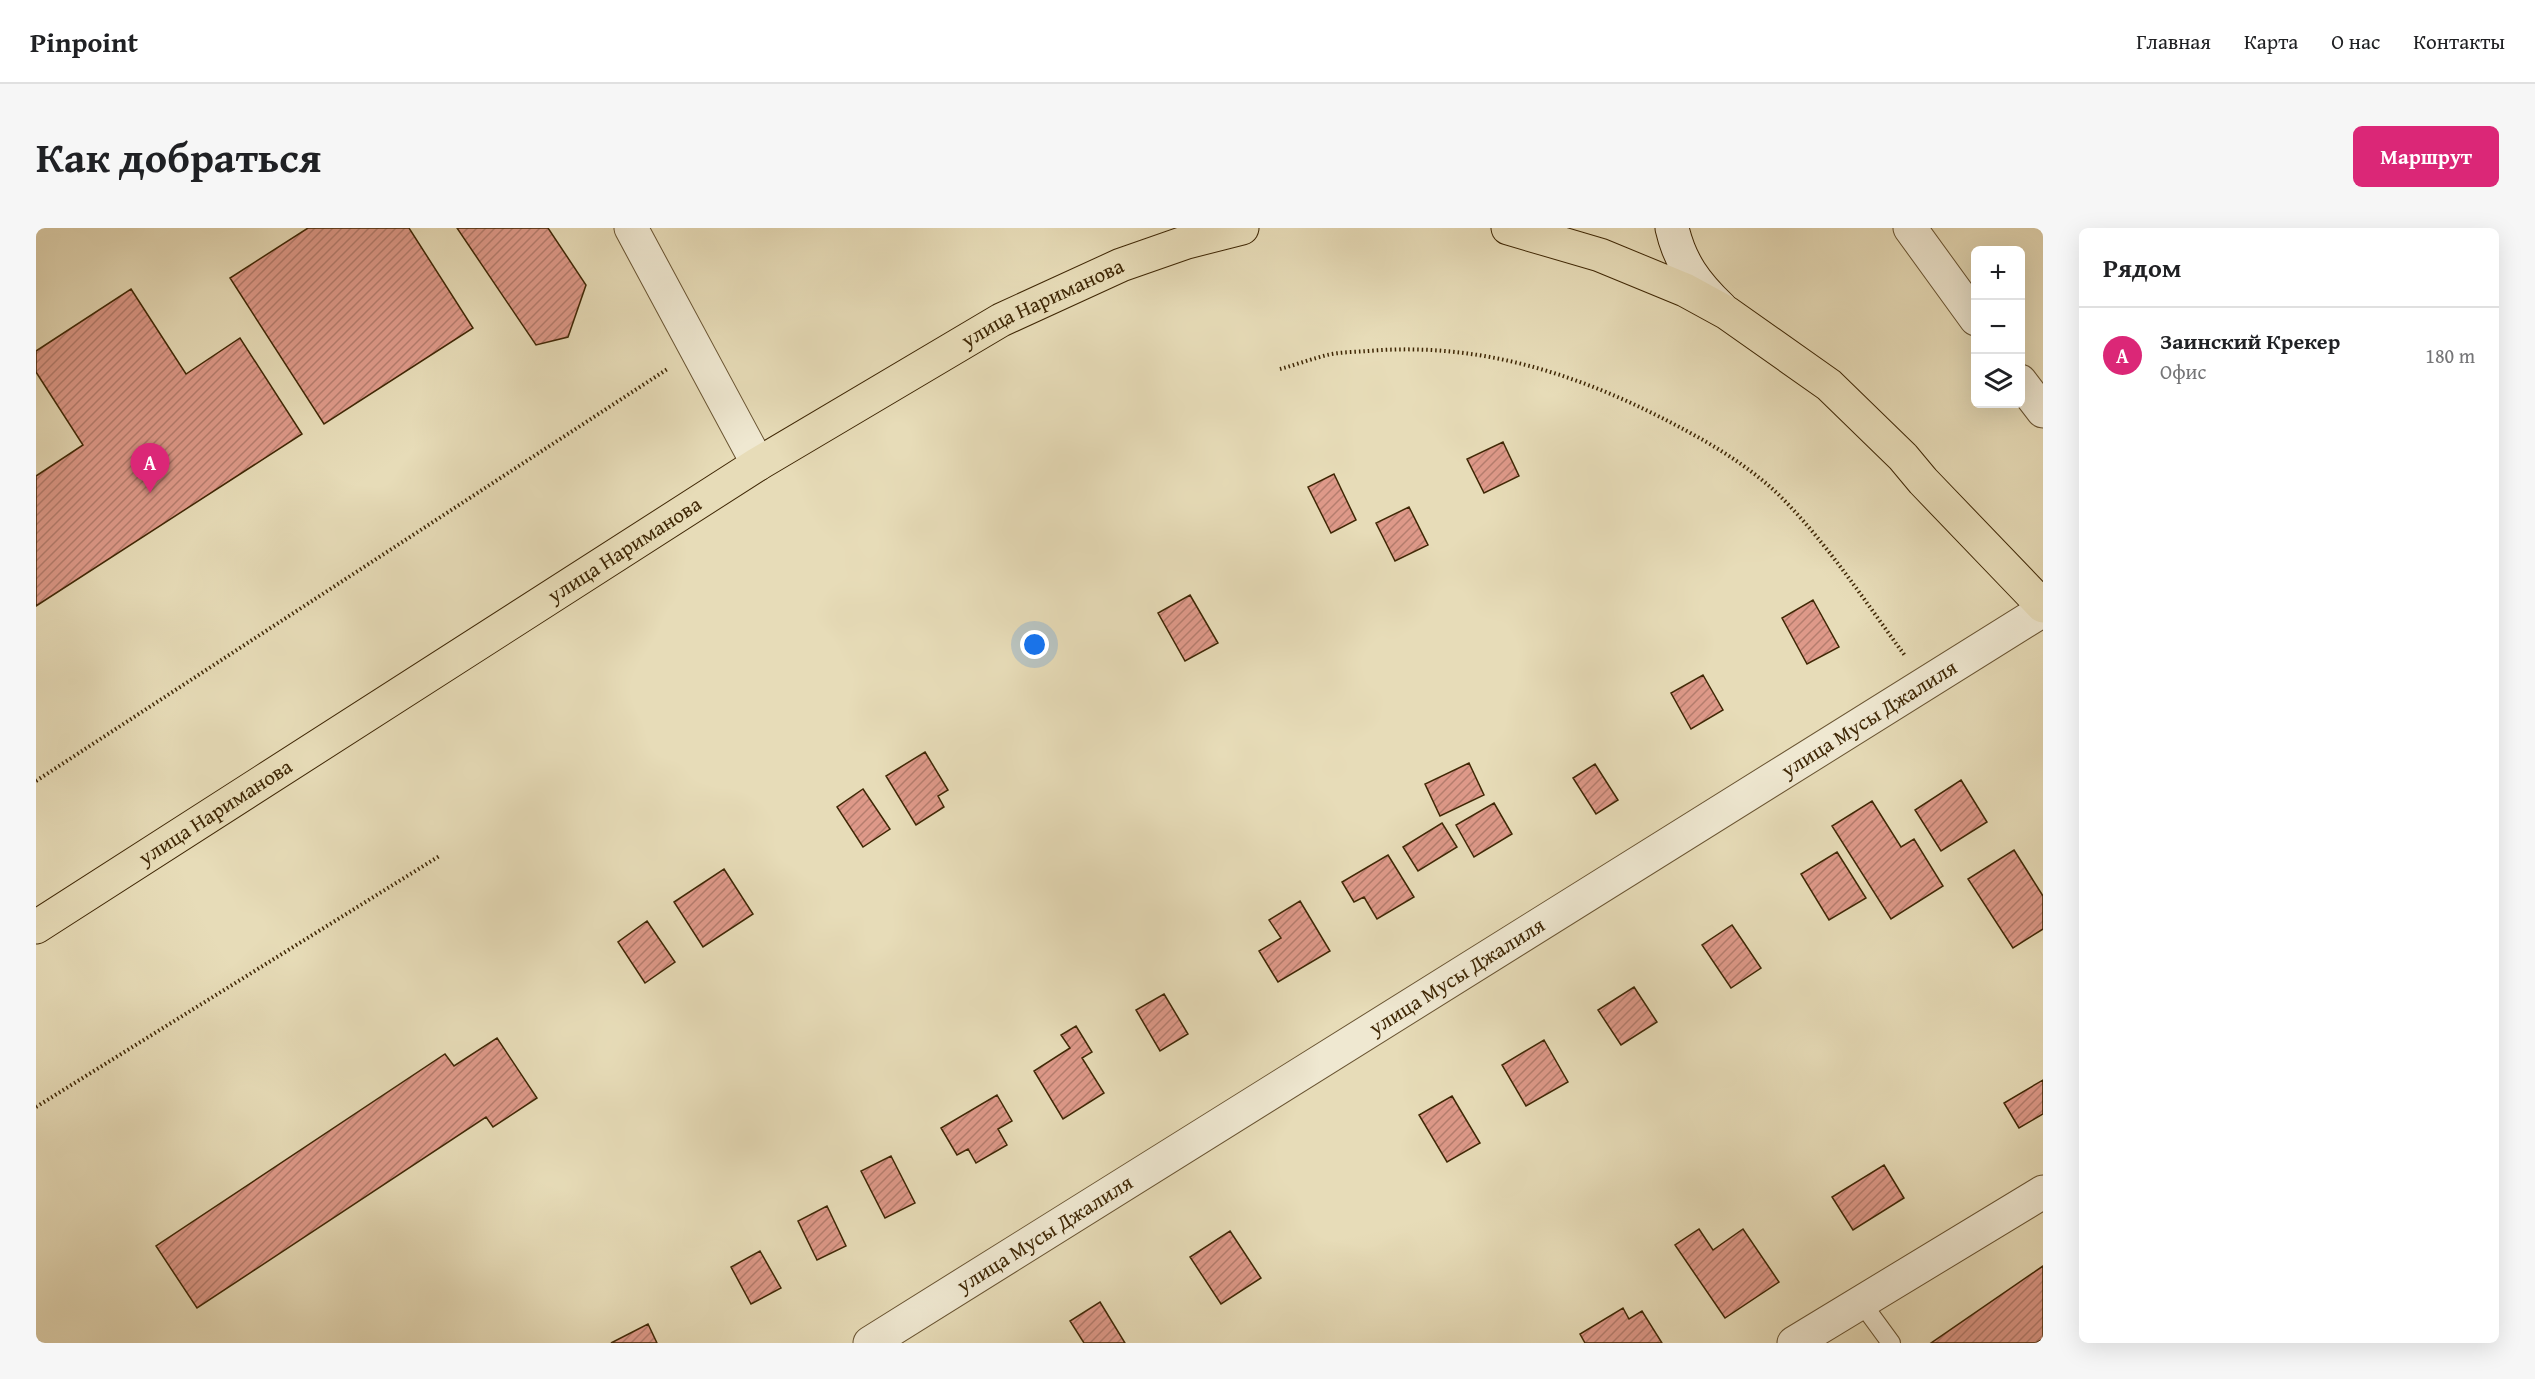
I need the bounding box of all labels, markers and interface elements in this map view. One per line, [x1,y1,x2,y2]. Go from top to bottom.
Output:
text: Pinpoint [30,21,138,62]
text: Главная [2136,26,2211,57]
text: Карта [2244,26,2298,57]
text: О нас [2331,26,2380,57]
text: Контакты [2413,26,2505,57]
text: Как добраться [36,126,321,187]
button: Маршрут [2353,126,2499,187]
map controls [1971,246,2025,408]
button: + [1971,246,2025,300]
text: Рядом [2103,248,2181,287]
street label: улица Нариманова [954,250,1129,356]
button: − [1971,300,2025,354]
text: Заинский Крекер [2160,325,2340,357]
text: A [2116,341,2129,370]
text: 180 m [2425,341,2475,370]
button: layers [1971,354,2025,408]
text: Офис [2160,357,2206,386]
pin: A [130,444,170,493]
street label: улица Нариманова [540,488,707,611]
your location [1020,630,1049,659]
street label: улица Мусы Джалиля [1774,651,1963,786]
street label: улица Нариманова [131,751,298,873]
street label: улица Мусы Джалиля [1362,909,1551,1043]
street label: улица Мусы Джалиля [950,1166,1139,1301]

